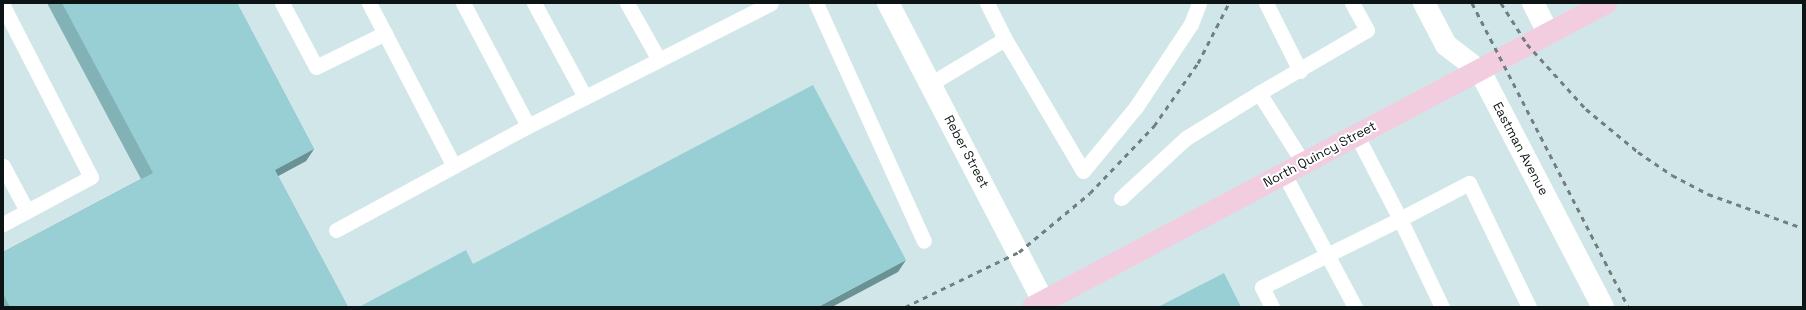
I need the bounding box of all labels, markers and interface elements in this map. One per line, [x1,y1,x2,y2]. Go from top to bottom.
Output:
street label: Eastman Avenue [1489,100,1551,198]
street label: Reber Street [940,113,992,191]
street label: North Quincy Street [1261,119,1379,191]

